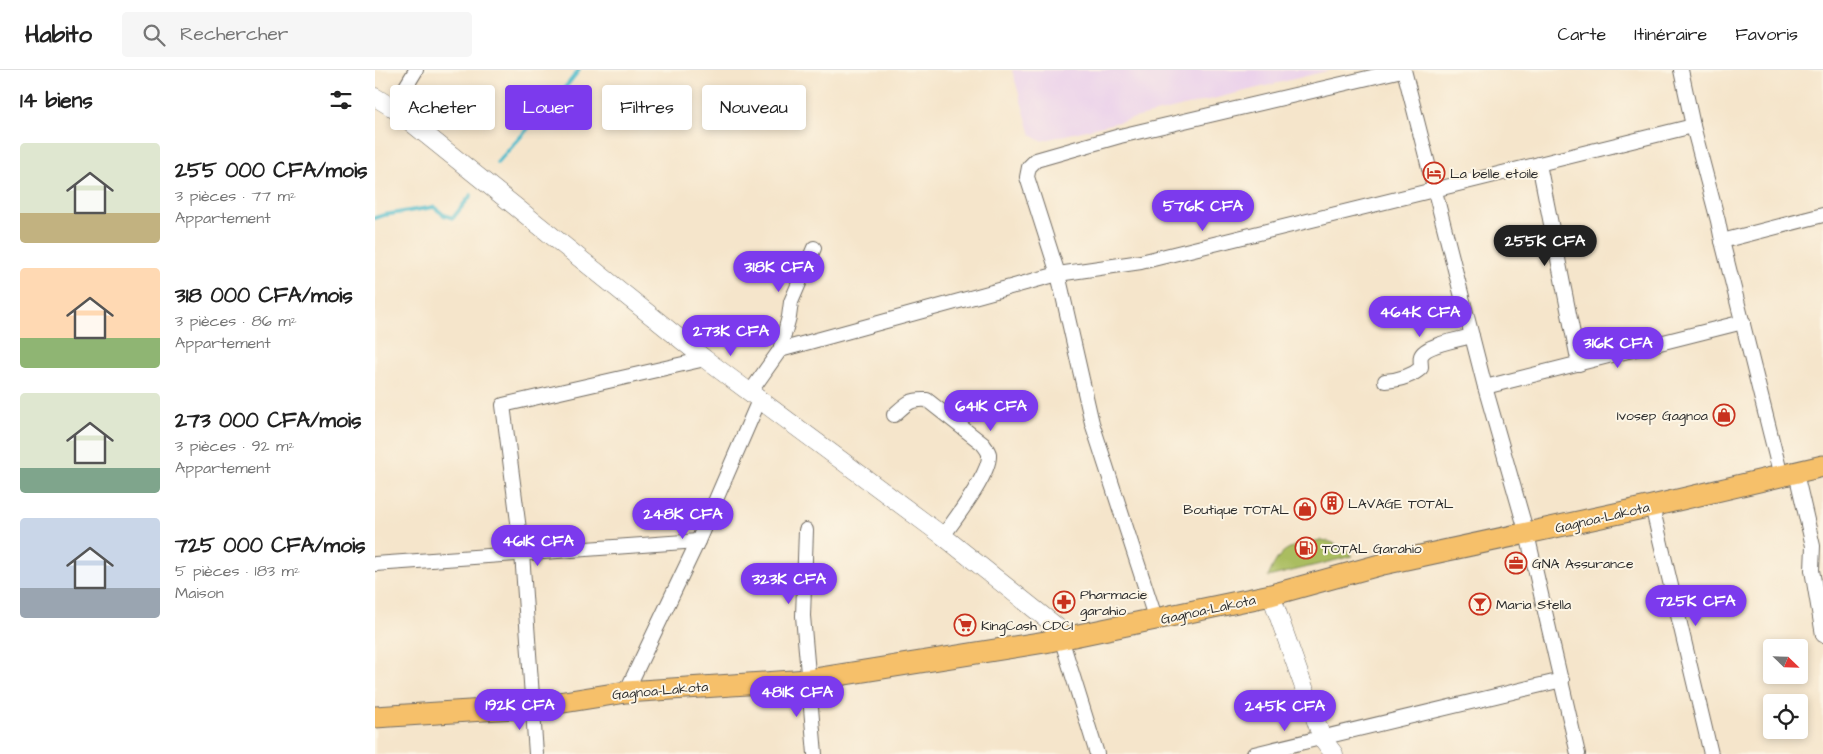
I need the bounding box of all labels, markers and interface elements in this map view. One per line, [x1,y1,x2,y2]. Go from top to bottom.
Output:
search box [122,12,472,57]
text: Habito [25,18,92,52]
icon: search [140,21,168,49]
text: Rechercher [180,21,288,48]
text: Carte [1557,22,1606,47]
text: Itinéraire [1634,22,1707,47]
text: Favoris [1735,22,1798,47]
chip: Acheter [390,85,495,130]
chip: Louer [505,85,592,130]
chip: Filtres [602,85,692,130]
chip: Nouveau [702,85,806,130]
text: 14 biens [20,86,93,115]
icon: filters [327,86,355,114]
text: 255 000 CFA/mois [175,156,368,185]
hotel icon: La belle etoile [1422,161,1446,185]
icon: home [60,163,120,223]
place label: La belle etoile [1450,164,1539,184]
text: 3 pièces · 77 m² [175,185,296,207]
pin: 576K CFA [1151,190,1255,232]
text: 576K CFA [1163,195,1243,217]
text: Appartement [175,207,271,229]
pin: 255K CFA [1493,224,1597,267]
text: 255K CFA [1505,230,1585,252]
pin: 318K CFA [727,250,831,293]
text: 318K CFA [744,256,814,278]
text: 318 000 CFA/mois [175,281,353,310]
icon: home [60,288,120,348]
pin: 464K CFA [1368,296,1472,338]
text: 464K CFA [1380,301,1460,323]
text: 3 pièces · 86 m² [175,310,297,332]
pin: 273K CFA [679,314,783,357]
text: 273K CFA [693,320,769,342]
pin: 316K CFA [1566,326,1670,369]
text: Appartement [175,332,271,354]
text: 316K CFA [1584,332,1652,354]
pin: 641K CFA [939,390,1043,432]
text: 641K CFA [955,395,1027,417]
shop icon: Ivosep Gagnoa [1712,403,1736,427]
text: 273 000 CFA/mois [175,406,361,435]
place label: Ivosep Gagnoa [1617,406,1708,426]
icon: home [60,413,120,473]
text: 3 pièces · 92 m² [175,435,295,457]
text: Appartement [175,457,271,479]
building icon: LAVAGE TOTAL [1320,491,1344,515]
place label: LAVAGE TOTAL [1348,494,1454,514]
shop icon: Boutique TOTAL [1293,497,1317,521]
street label: Gagnoa-Lakota [1553,497,1651,539]
pin: 248K CFA [631,498,735,540]
place label: Boutique TOTAL [1183,500,1289,520]
text: 248K CFA [643,503,723,525]
pin: 461K CFA [486,524,590,567]
text: 461K CFA [502,530,574,552]
text: 725 000 CFA/mois [175,531,366,560]
fuel station icon: TOTAL Garahio [1294,536,1318,560]
icon: home [60,538,120,598]
place label: TOTAL Garahio [1322,539,1422,559]
office icon: GNA Assurance [1504,551,1528,575]
place label: GNA Assurance [1532,554,1634,574]
text: 5 pièces · 183 m² [175,560,300,582]
pin: 323K CFA [737,562,841,605]
text: 323K CFA [752,568,826,590]
text: Maison [175,582,224,604]
pin: 725K CFA [1644,584,1748,627]
place label: Pharmacie garahio [1080,585,1148,621]
pharmacy icon: Pharmacie garahio [1052,590,1076,614]
street label: Gagnoa-Lakota [1159,590,1257,630]
text: 725K CFA [1656,590,1736,612]
bar icon: Maria Stella [1468,592,1492,616]
place label: Maria Stella [1496,595,1571,615]
supermarket icon: KingCash CDCI [953,613,977,637]
place label: KingCash CDCI [981,616,1073,636]
north arrow [1763,639,1807,684]
map controls [1763,639,1808,739]
pin: 481K CFA [745,676,849,718]
street label: Gagnoa-Lakota [611,677,709,705]
text: 481K CFA [761,681,833,703]
pin: 192K CFA [468,688,572,731]
pin: 245K CFA [1233,690,1337,732]
text: 192K CFA [485,694,555,716]
button: locate [1763,694,1808,739]
text: 245K CFA [1245,695,1325,717]

